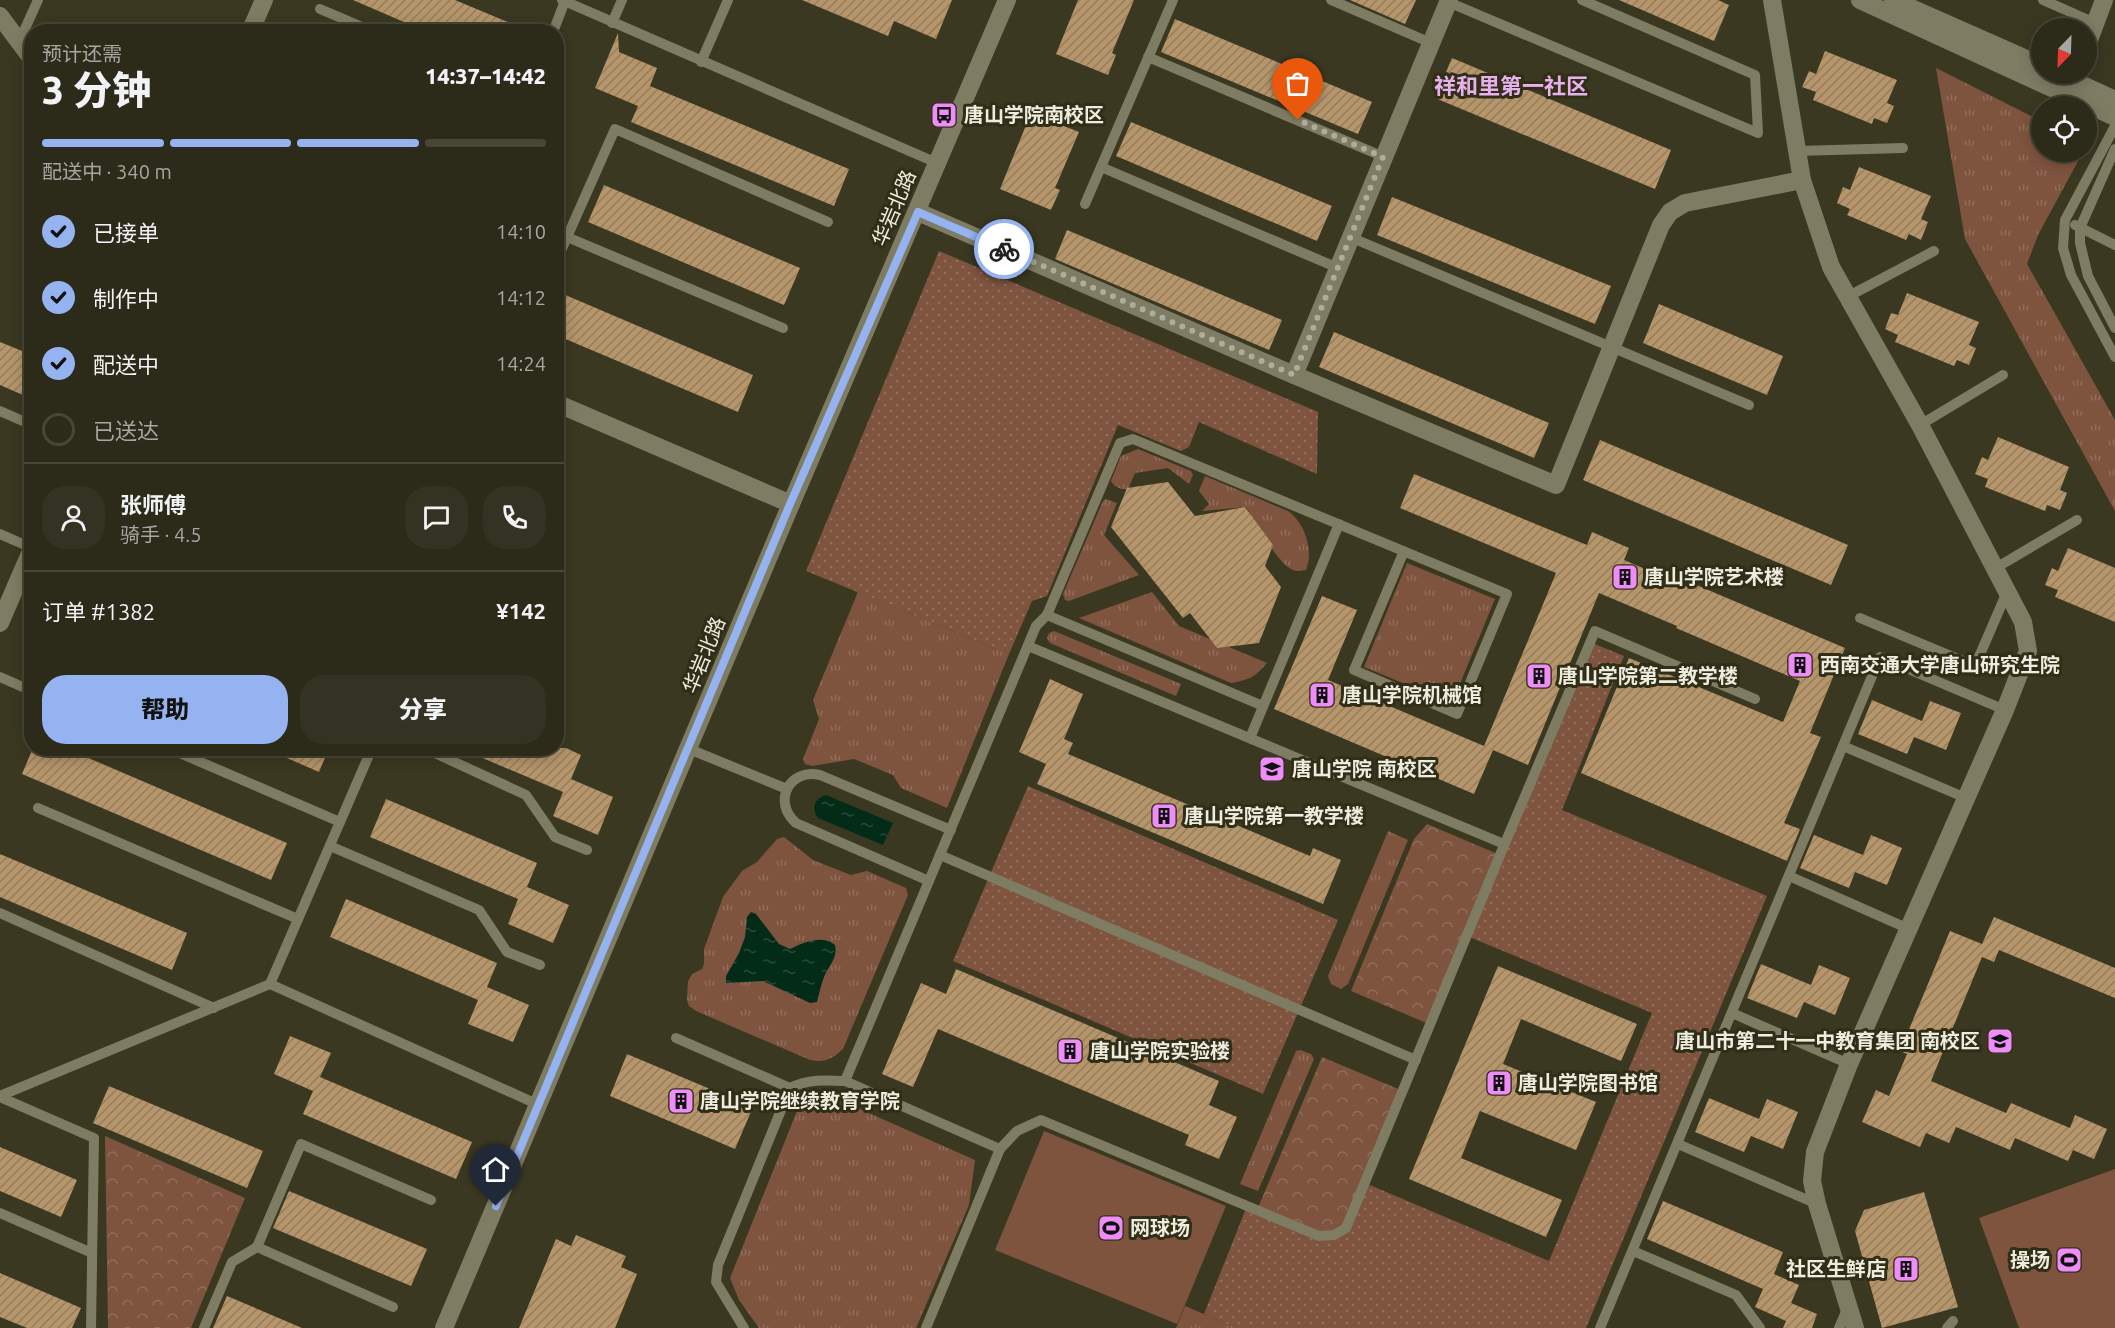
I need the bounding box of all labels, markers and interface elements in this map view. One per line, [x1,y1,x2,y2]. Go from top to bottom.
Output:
north arrow [2031,18,2097,84]
map controls [2031,18,2097,162]
text: 预计还需 [42,42,122,65]
pin [1272,58,1323,120]
text: 14:37–14:42 [425,63,546,88]
icon: bag [1281,67,1314,100]
text: 3 分钟 [42,68,151,111]
district label: 祥和里第一社区 [1434,73,1588,98]
button: locate [2031,96,2097,162]
bus stop icon: 唐山学院南校区 [929,100,959,130]
place label: 唐山学院南校区 [964,103,1104,126]
text: 配送中 · 340 m [42,160,172,183]
street label: 华岩北路 [867,166,920,249]
icon: check [42,215,75,248]
courier [974,219,1034,279]
text: 已接单 [93,220,159,245]
text: 14:10 [496,220,546,243]
icon: bike [988,233,1021,266]
icon: check [42,281,75,314]
text: 制作中 [93,286,159,311]
text: 14:12 [496,286,546,309]
icon: check [42,347,75,380]
text: 配送中 [93,352,159,377]
text: 14:24 [496,352,546,375]
text: 已送达 [93,418,159,443]
button: person [42,486,105,549]
button: chat [405,486,468,549]
button: phone [483,486,546,549]
text: 张师傅 [120,492,186,517]
text: 骑手 · 4.5 [120,523,202,546]
building icon: 唐山学院艺术楼 [1610,562,1640,592]
place label: 唐山学院艺术楼 [1644,565,1784,588]
text: ¥142 [496,598,546,623]
text: 订单 #1382 [42,599,155,624]
street label: 华岩北路 [678,613,729,696]
building icon: 西南交通大学唐山研究生院 [1785,650,1815,680]
place label: 西南交通大学唐山研究生院 [1820,653,2060,676]
building icon: 唐山学院第二教学楼 [1524,661,1554,691]
place label: 唐山学院第二教学楼 [1558,664,1738,687]
button: 帮助 [42,675,288,744]
button: 分享 [300,675,546,744]
building icon: 唐山学院机械馆 [1307,680,1337,710]
place label: 唐山学院机械馆 [1342,683,1482,706]
school or university icon: 唐山学院 南校区 [1257,754,1287,784]
place label: 唐山学院 南校区 [1292,757,1437,780]
building icon: 唐山学院第一教学楼 [1149,801,1179,831]
place label: 唐山学院第一教学楼 [1184,804,1364,827]
school or university icon: 唐山市第二十一中教育集团 南校区 [1985,1026,2015,1056]
place label: 唐山市第二十一中教育集团 南校区 [1675,1029,1980,1052]
building icon: 唐山学院实验楼 [1055,1036,1085,1066]
place label: 唐山学院实验楼 [1090,1039,1230,1062]
building icon: 唐山学院图书馆 [1484,1068,1514,1098]
place label: 唐山学院图书馆 [1518,1071,1658,1094]
building icon: 唐山学院继续教育学院 [666,1086,696,1116]
place label: 唐山学院继续教育学院 [700,1089,900,1112]
pin [470,1144,521,1206]
icon: home [479,1153,512,1186]
sports icon: 网球场 [1096,1213,1126,1243]
place label: 网球场 [1130,1216,1190,1239]
sports icon: 操场 [2054,1245,2084,1275]
place label: 操场 [2010,1248,2050,1271]
building icon: 社区生鲜店 [1891,1254,1921,1284]
place label: 社区生鲜店 [1786,1257,1886,1280]

